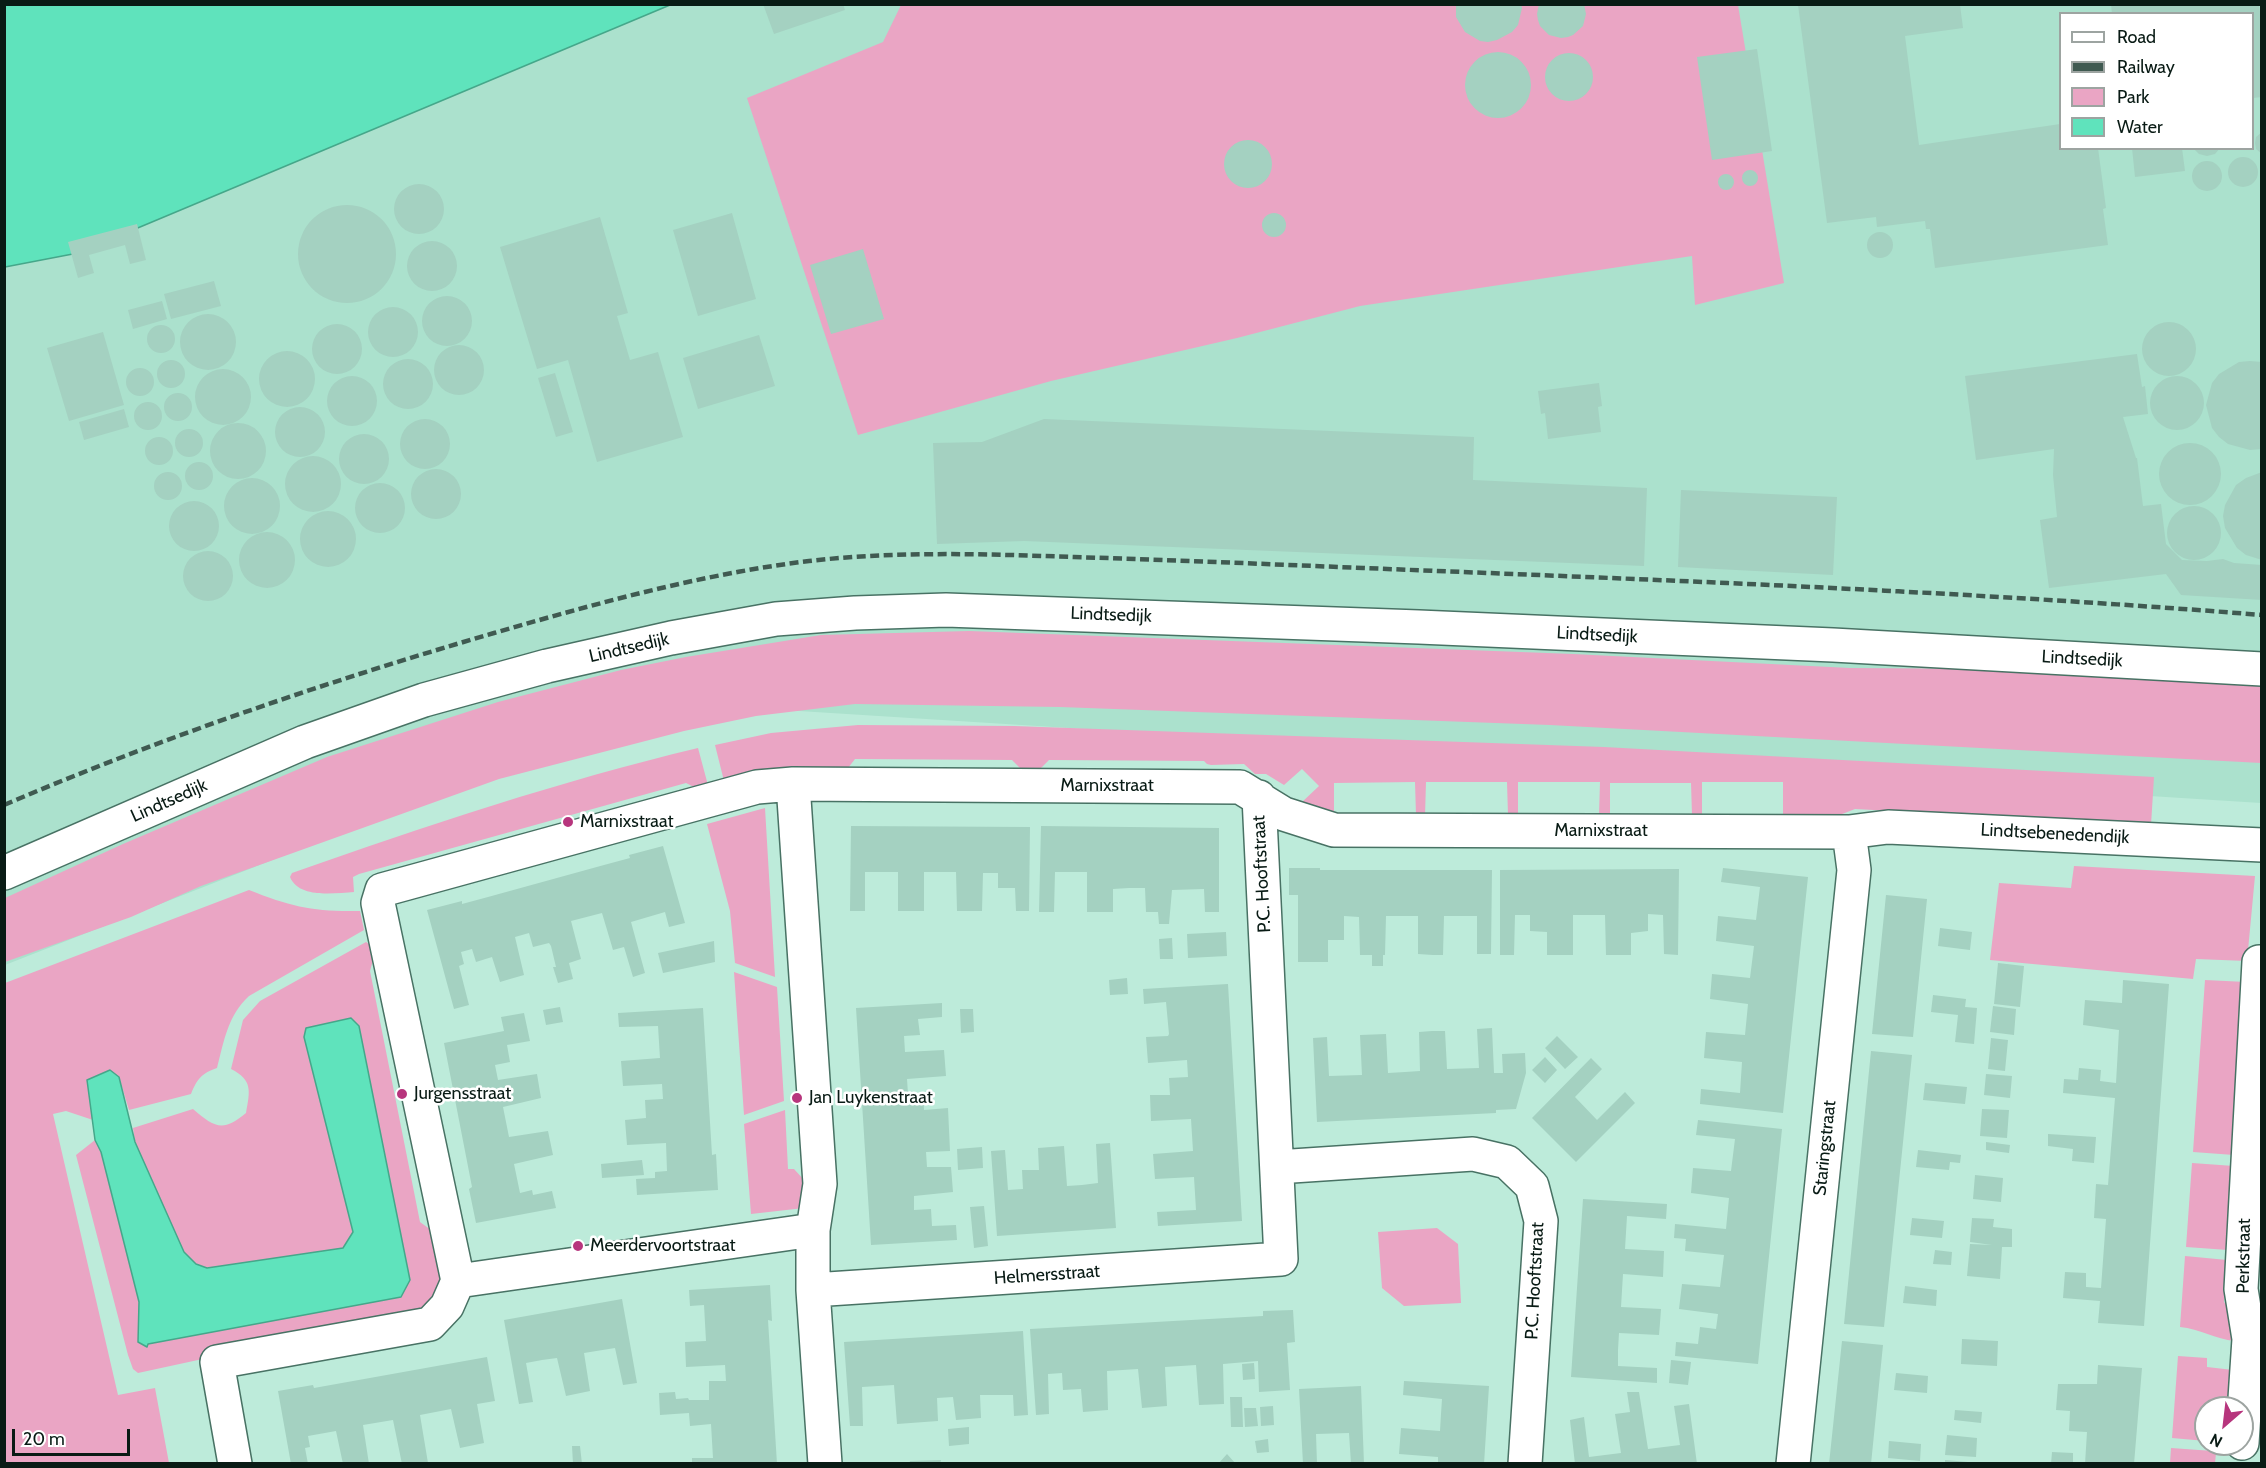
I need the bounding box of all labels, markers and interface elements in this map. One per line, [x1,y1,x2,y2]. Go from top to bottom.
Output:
legend [2059,12,2254,150]
text: Road [2117,26,2156,48]
text: Railway [2117,56,2175,78]
text: Park [2117,86,2149,108]
text: Water [2117,116,2163,138]
street label: Lindtsedijk [1070,603,1152,627]
street label: Lindtsedijk [1556,622,1638,648]
street label: Lindtsedijk [587,628,671,668]
street label: Lindtsedijk [2041,646,2123,672]
street label: Lindtsedijk [127,775,211,827]
street label: Marnixstraat [1060,775,1154,797]
place label: Marnixstraat [580,811,673,833]
marker: Marnixstraat [561,815,575,829]
street label: P.C. Hooftstraat [1248,815,1276,933]
street label: Lindtsebenedendijk [1980,819,2130,849]
street label: Marnixstraat [1554,820,1648,842]
place label: Jurgensstraat [414,1083,511,1105]
marker: Jurgensstraat [395,1087,409,1101]
place label: Jan Luykenstraat [809,1087,933,1109]
marker: Jan Luykenstraat [790,1091,804,1105]
street label: Staringstraat [1809,1099,1841,1197]
street label: Perkstraat [2233,1218,2255,1294]
street label: P.C. Hooftstraat [1521,1222,1549,1340]
place label: Meerdervoortstraat [590,1235,736,1257]
marker: Meerdervoortstraat [571,1239,585,1253]
street label: Helmersstraat [993,1261,1101,1289]
north arrow [2194,1396,2254,1456]
scale bar [15,1417,134,1455]
text: 20 m [23,1428,65,1450]
text: N [2207,1430,2226,1452]

